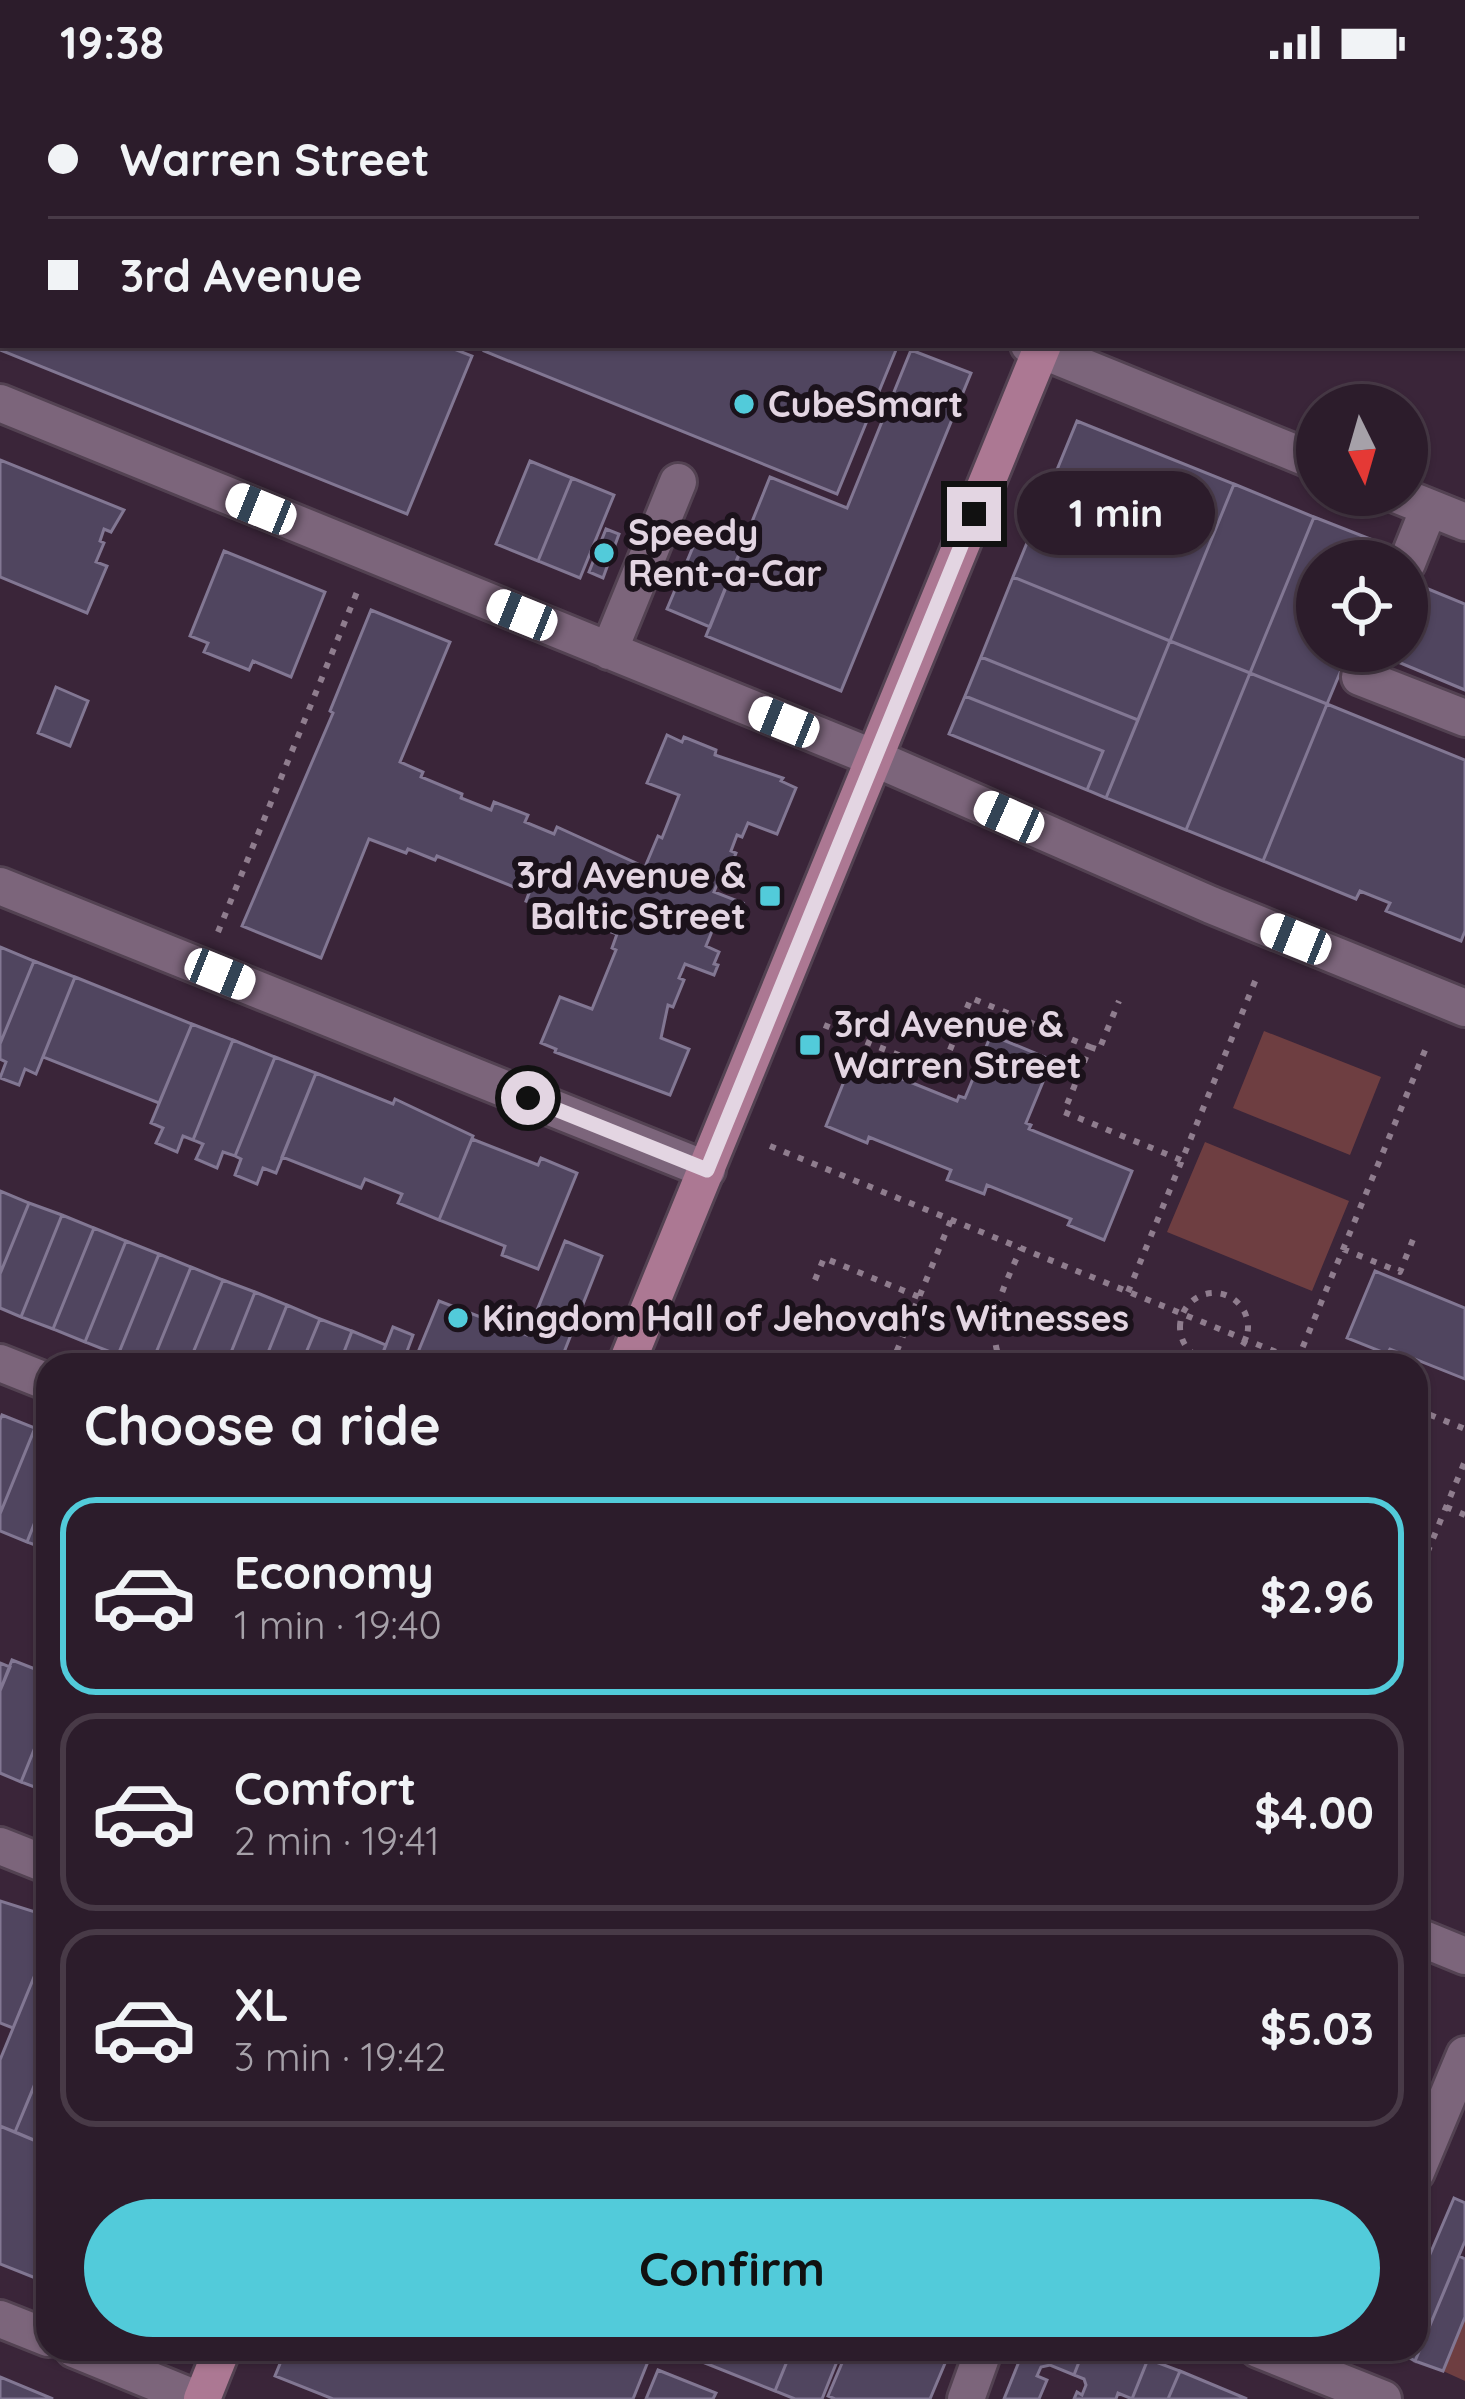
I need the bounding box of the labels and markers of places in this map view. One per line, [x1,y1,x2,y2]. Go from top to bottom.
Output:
place label: CubeSmart [768,381,963,426]
marker: CubeSmart [731,391,757,417]
place label: Speedy Rent-a-Car [628,509,822,595]
marker: Speedy Rent-a-Car [591,540,617,566]
place label: 3rd Avenue & Baltic Street [516,852,746,938]
marker: 3rd Avenue & Baltic Street [757,883,783,909]
place label: 3rd Avenue & Warren Street [834,1001,1082,1087]
marker: 3rd Avenue & Warren Street [797,1032,823,1058]
place label: Kingdom Hall of Jehovah's Witnesses [482,1295,1129,1340]
marker: Kingdom Hall of Jehovah's Witnesses [445,1305,471,1331]

